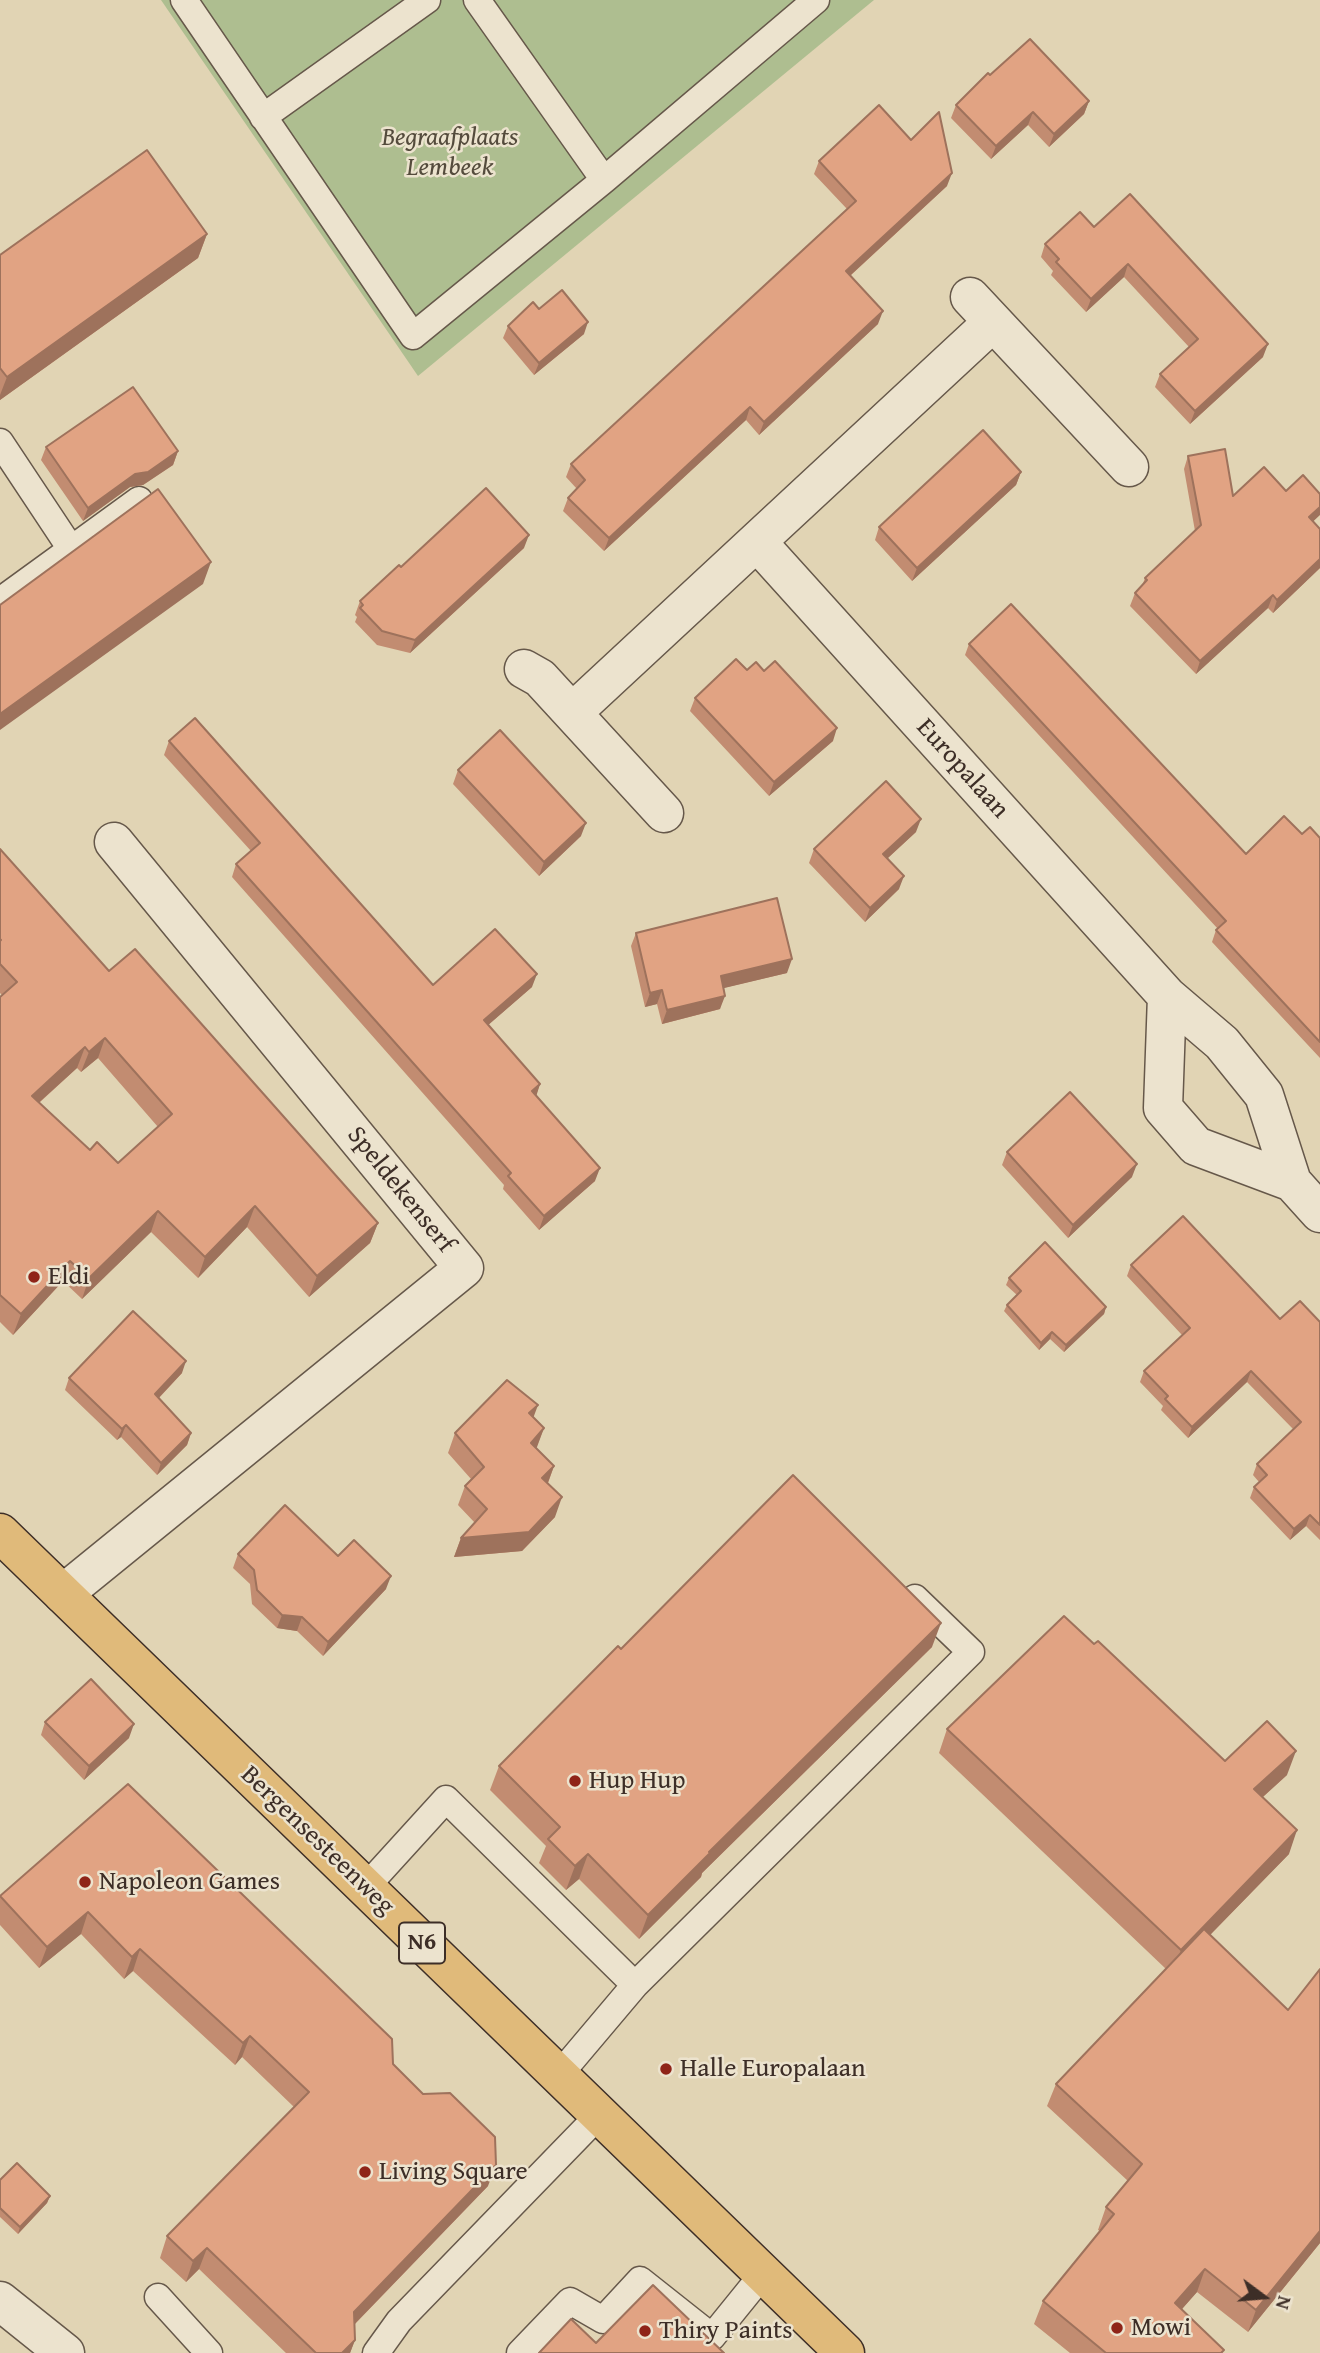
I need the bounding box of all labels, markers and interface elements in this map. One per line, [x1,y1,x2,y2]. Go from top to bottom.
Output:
park label: Begraafplaats Lembeek [382,122,518,184]
street label: Europalaan [909,713,1015,825]
street label: Speldekenserf [340,1121,460,1259]
place label: Eldi [48,1261,90,1293]
marker: Eldi [26,1269,42,1285]
street label: Bergensesteenweg [234,1760,400,1922]
place label: Hup Hup [589,1765,685,1797]
marker: Hup Hup [567,1773,583,1789]
place label: Napoleon Games [99,1866,280,1898]
marker: Napoleon Games [77,1874,93,1890]
road number: N6 [399,1922,445,1964]
place label: Halle Europalaan [680,2053,866,2085]
marker: Halle Europalaan [658,2061,674,2077]
place label: Living Square [379,2156,528,2188]
marker: Living Square [357,2164,373,2180]
north arrow [1229,2262,1299,2332]
text: N [1269,2293,1299,2313]
place label: Mowi [1131,2312,1191,2344]
place label: Thiry Paints [659,2315,793,2347]
marker: Mowi [1109,2320,1125,2336]
marker: Thiry Paints [637,2323,653,2339]

